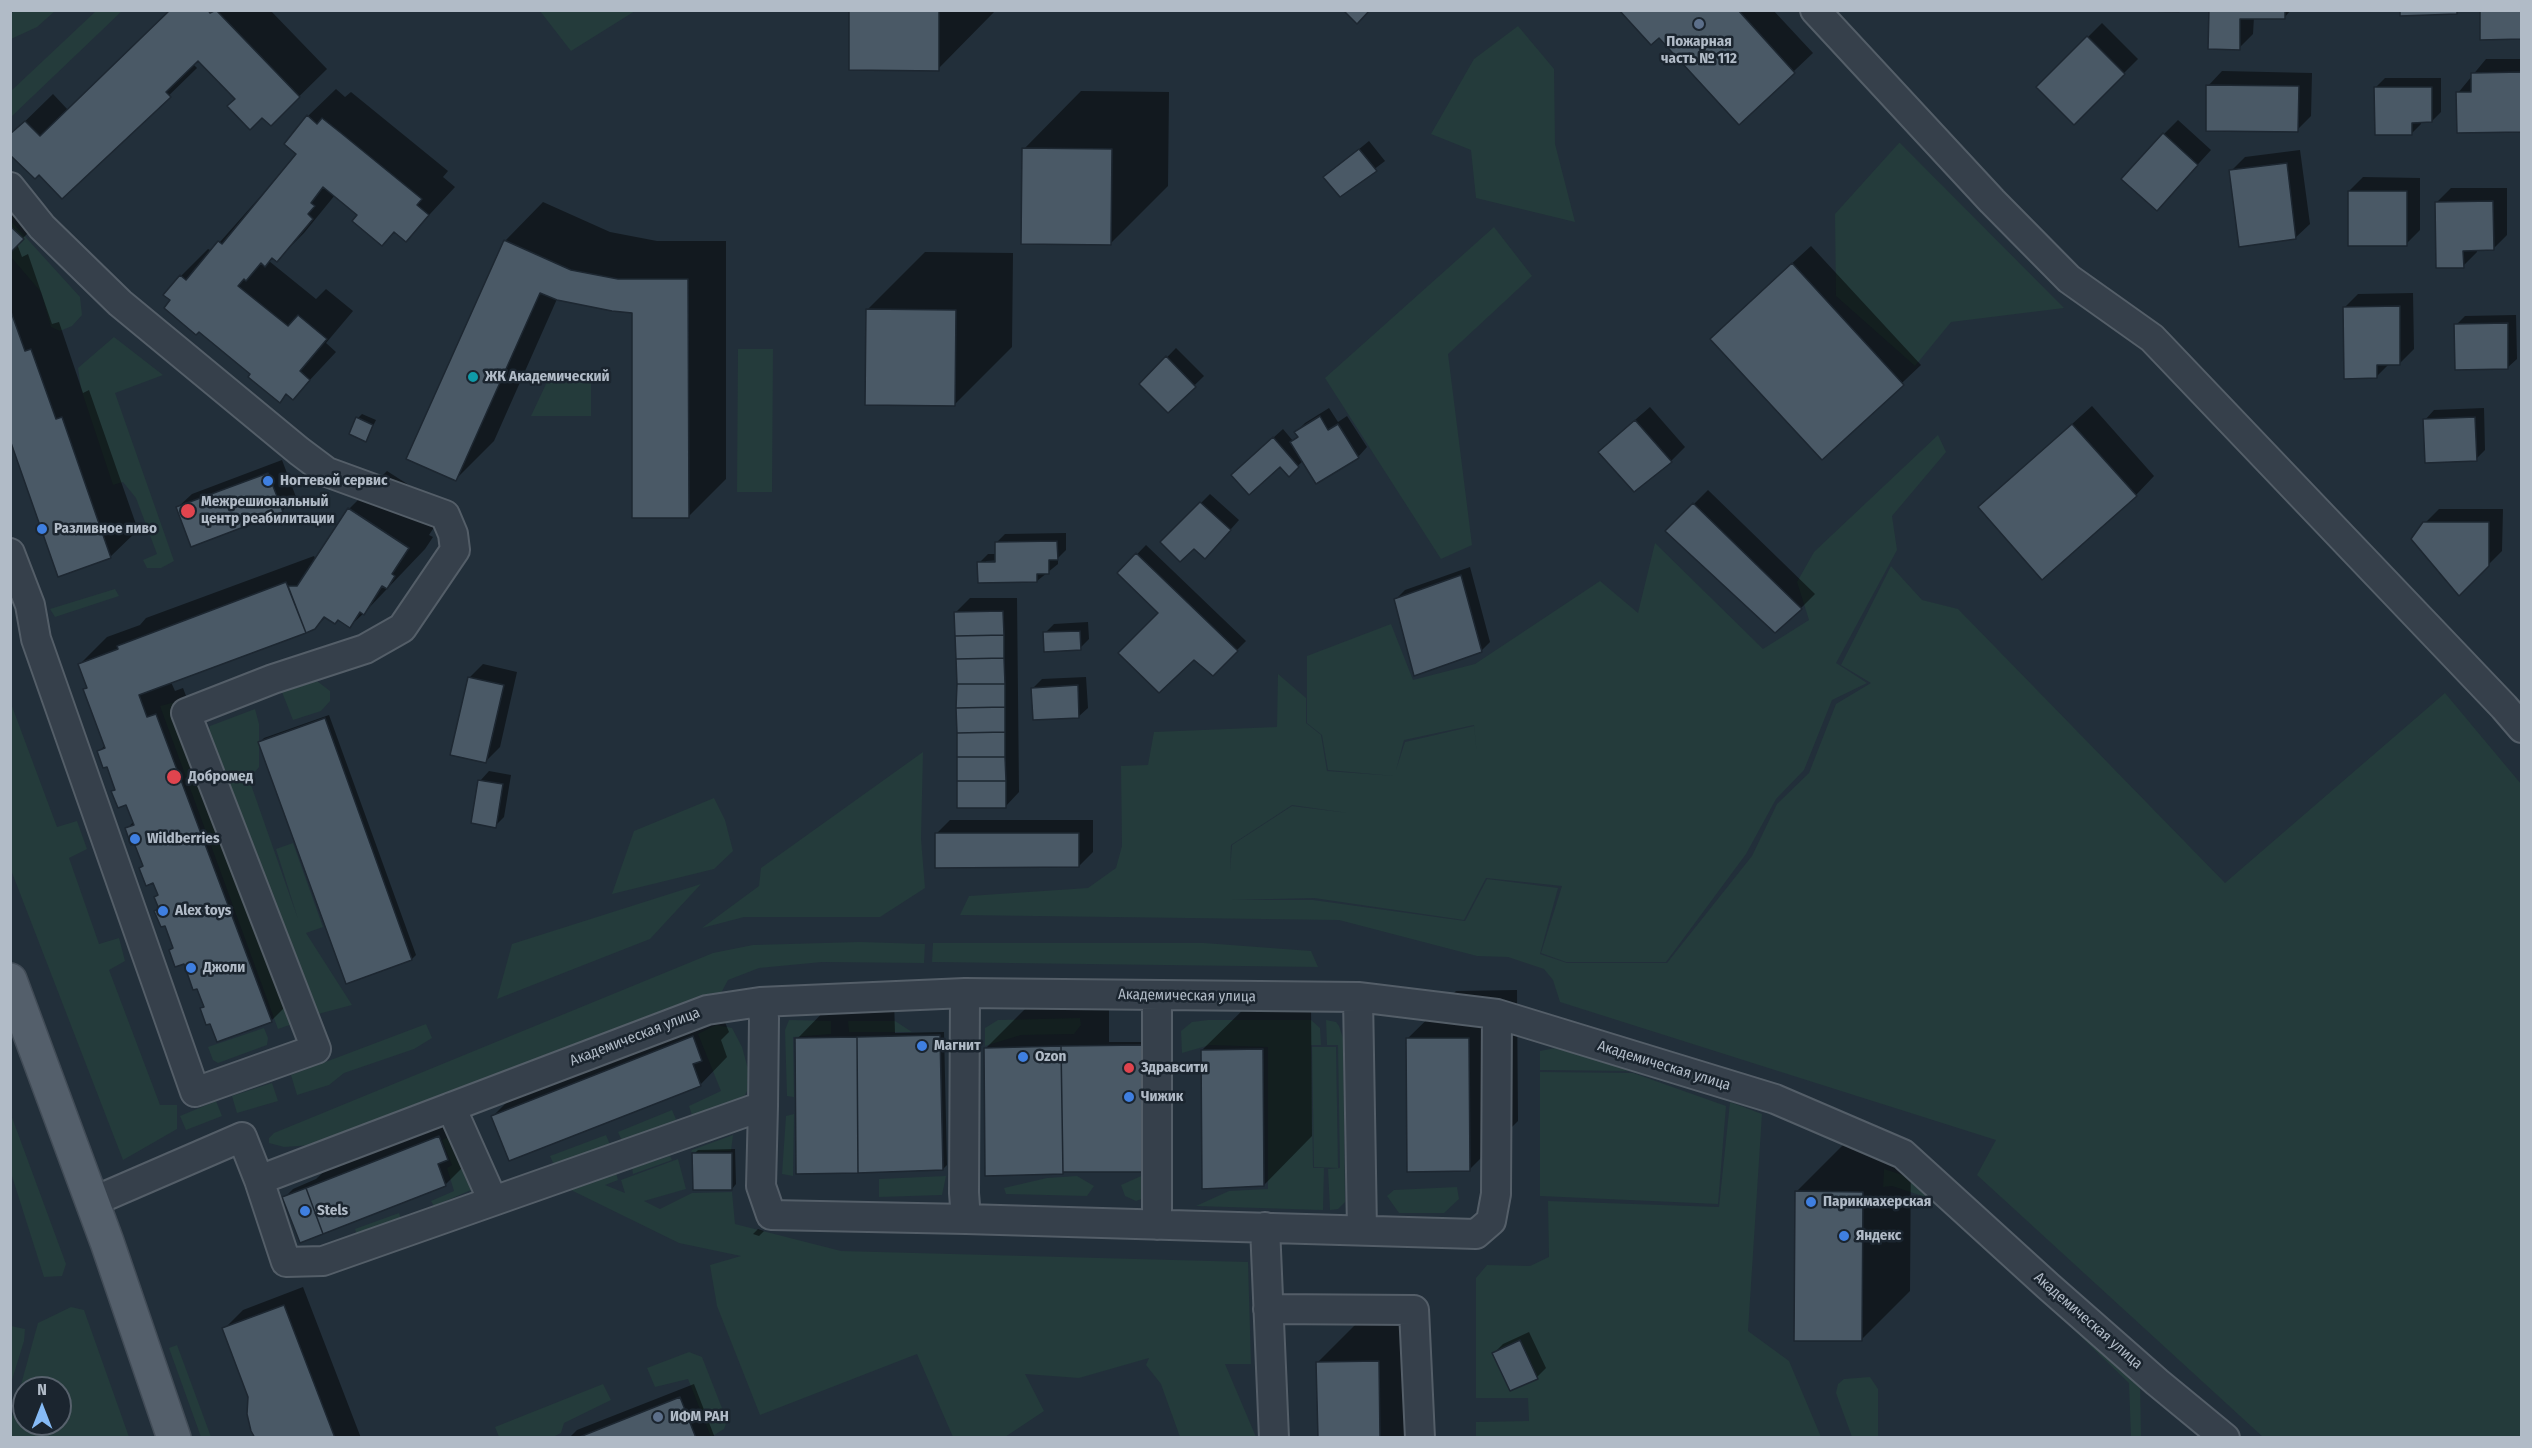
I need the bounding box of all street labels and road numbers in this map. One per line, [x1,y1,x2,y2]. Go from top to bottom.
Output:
street label: Академическая улица [1118,986,1256,1006]
street label: Академическая улица [567,1004,703,1070]
street label: Академическая улица [1595,1037,1733,1095]
street label: Академическая улица [2030,1269,2146,1373]

